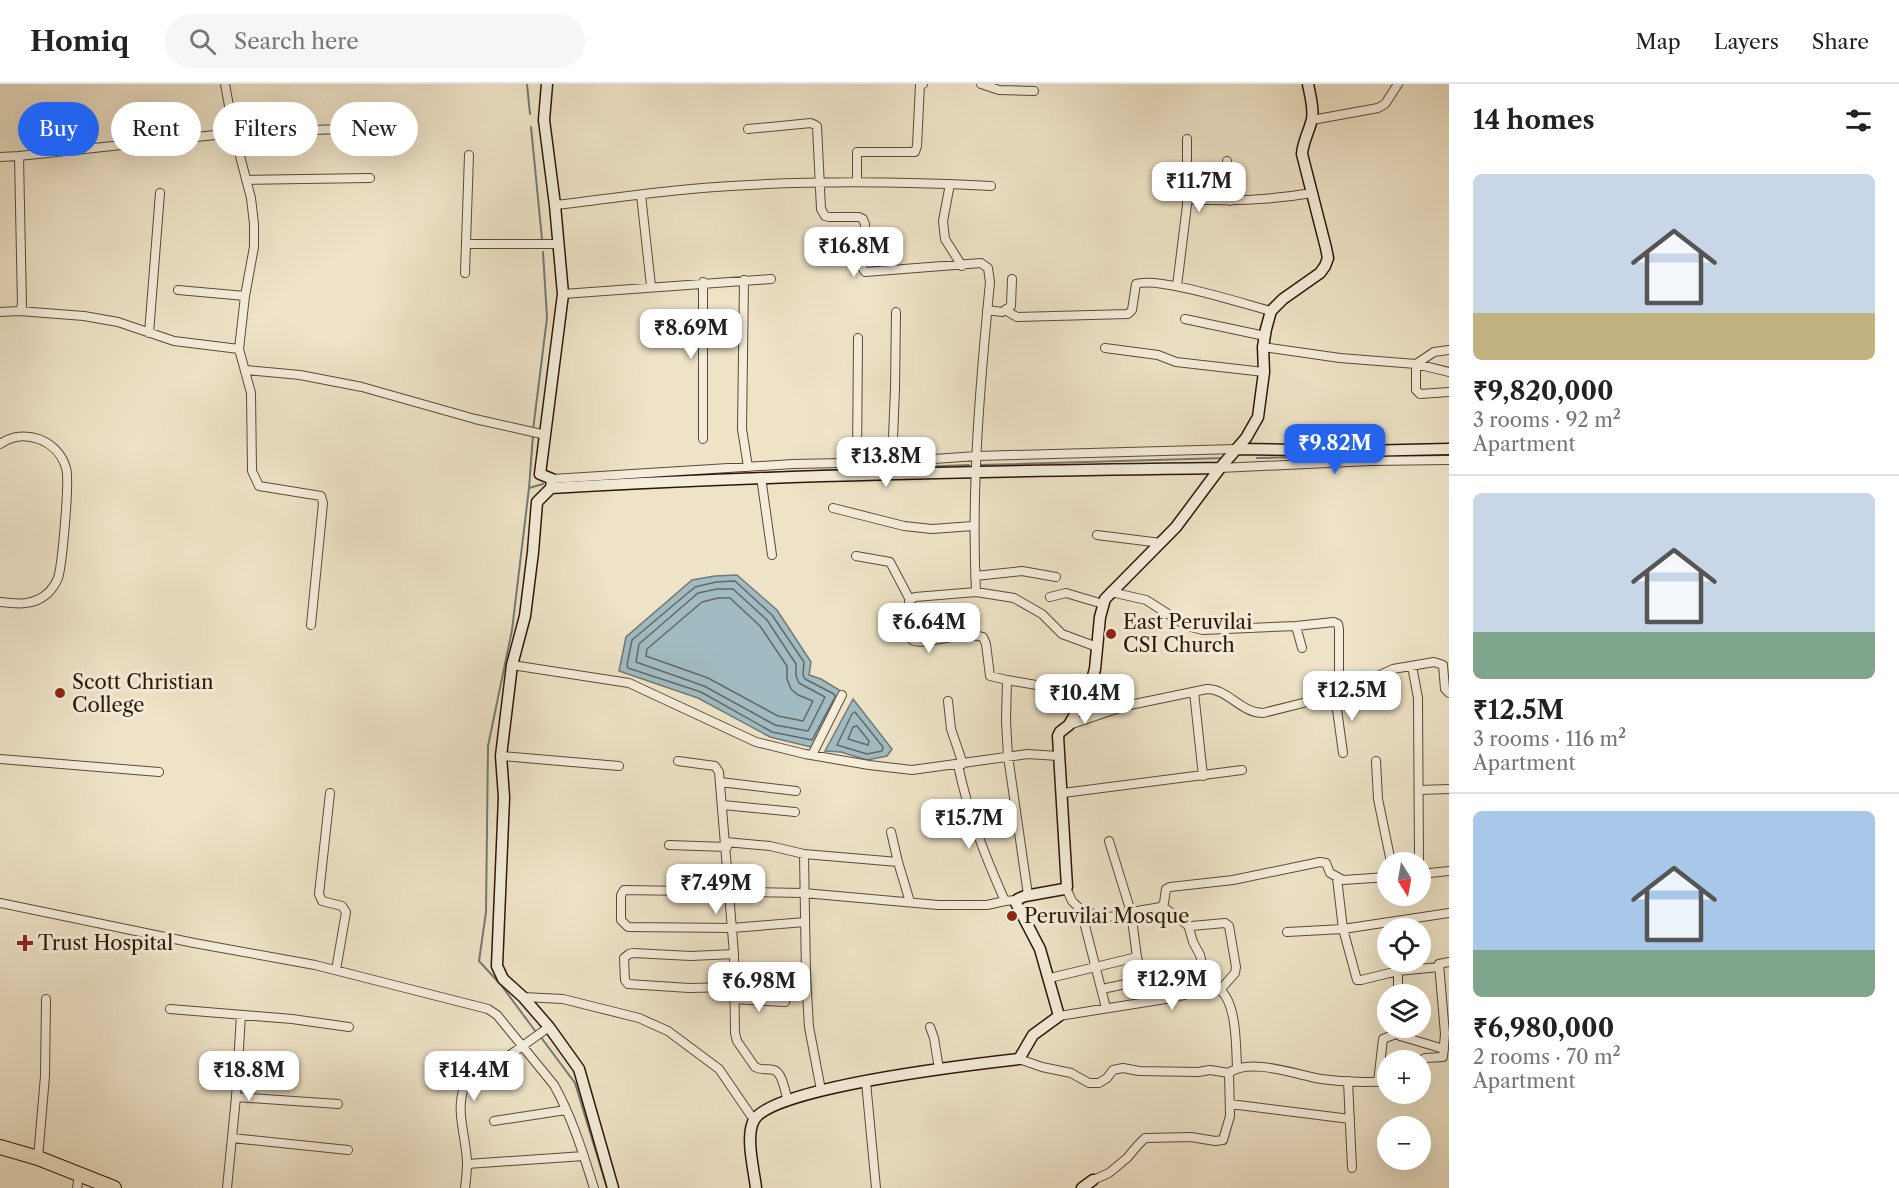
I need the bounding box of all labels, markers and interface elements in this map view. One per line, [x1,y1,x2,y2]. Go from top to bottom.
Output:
search box [165,14,585,68]
text: Homiq [30,24,129,58]
icon: search [186,25,219,58]
text: Search here [234,28,359,55]
text: Map [1636,29,1681,54]
text: Layers [1714,29,1779,54]
text: Share [1812,29,1869,54]
chip: Buy [18,102,99,156]
chip: Rent [111,102,201,156]
chip: Filters [213,102,318,156]
chip: New [330,102,418,156]
text: 14 homes [1473,104,1595,136]
icon: filters [1842,104,1875,137]
pin: ₹11.7M [1150,162,1248,213]
text: ₹11.7M [1166,169,1232,193]
icon: home [1620,213,1728,321]
pin: ₹16.8M [805,227,903,278]
text: ₹16.8M [818,234,890,258]
pin: ₹8.69M [642,309,740,360]
text: ₹8.69M [654,316,728,340]
text: ₹9,820,000 [1473,375,1614,407]
text: 3 rooms · 92 m² [1473,408,1621,432]
pin: ₹9.82M [1286,424,1384,475]
text: ₹9.82M [1298,431,1372,455]
text: Apartment [1473,432,1576,456]
pin: ₹13.8M [837,437,935,488]
text: ₹13.8M [851,444,921,468]
icon: home [1620,532,1728,640]
pin: ₹6.64M [880,603,978,654]
text: ₹6.64M [892,610,966,634]
place label: East Peruvilai CSI Church [1123,610,1252,657]
marker: East Peruvilai CSI Church [1104,627,1118,641]
place label: Scott Christian College [72,670,214,717]
pin: ₹12.5M [1303,671,1401,722]
pin: ₹10.4M [1036,674,1134,725]
text: ₹12.5M [1317,678,1387,702]
text: ₹10.4M [1049,681,1121,705]
marker: Scott Christian College [53,686,67,700]
text: ₹12.5M [1473,694,1564,726]
text: 3 rooms · 116 m² [1473,727,1626,751]
text: Apartment [1473,751,1576,775]
pin: ₹15.7M [920,799,1018,850]
text: ₹15.7M [935,806,1003,830]
icon: home [1620,850,1728,958]
north arrow [1377,852,1431,906]
map controls [1377,852,1431,1170]
pin: ₹7.49M [667,864,765,915]
text: ₹7.49M [680,871,752,895]
place label: Peruvilai Mosque [1024,904,1190,928]
marker: Peruvilai Mosque [1005,909,1019,923]
button: locate [1377,918,1431,972]
place label: Trust Hospital [38,931,173,955]
marker: Trust Hospital [16,934,34,952]
pin: ₹12.9M [1123,960,1221,1011]
pin: ₹6.98M [710,962,808,1013]
text: ₹12.9M [1137,967,1207,991]
text: ₹6.98M [722,969,796,993]
button: layers [1377,984,1431,1038]
text: ₹6,980,000 [1473,1012,1614,1044]
text: 2 rooms · 70 m² [1473,1045,1621,1069]
button: + [1377,1050,1431,1104]
pin: ₹18.8M [200,1051,298,1102]
pin: ₹14.4M [425,1051,523,1102]
text: ₹18.8M [213,1058,285,1082]
text: ₹14.4M [439,1058,509,1082]
text: Apartment [1473,1069,1576,1093]
button: − [1377,1116,1431,1170]

